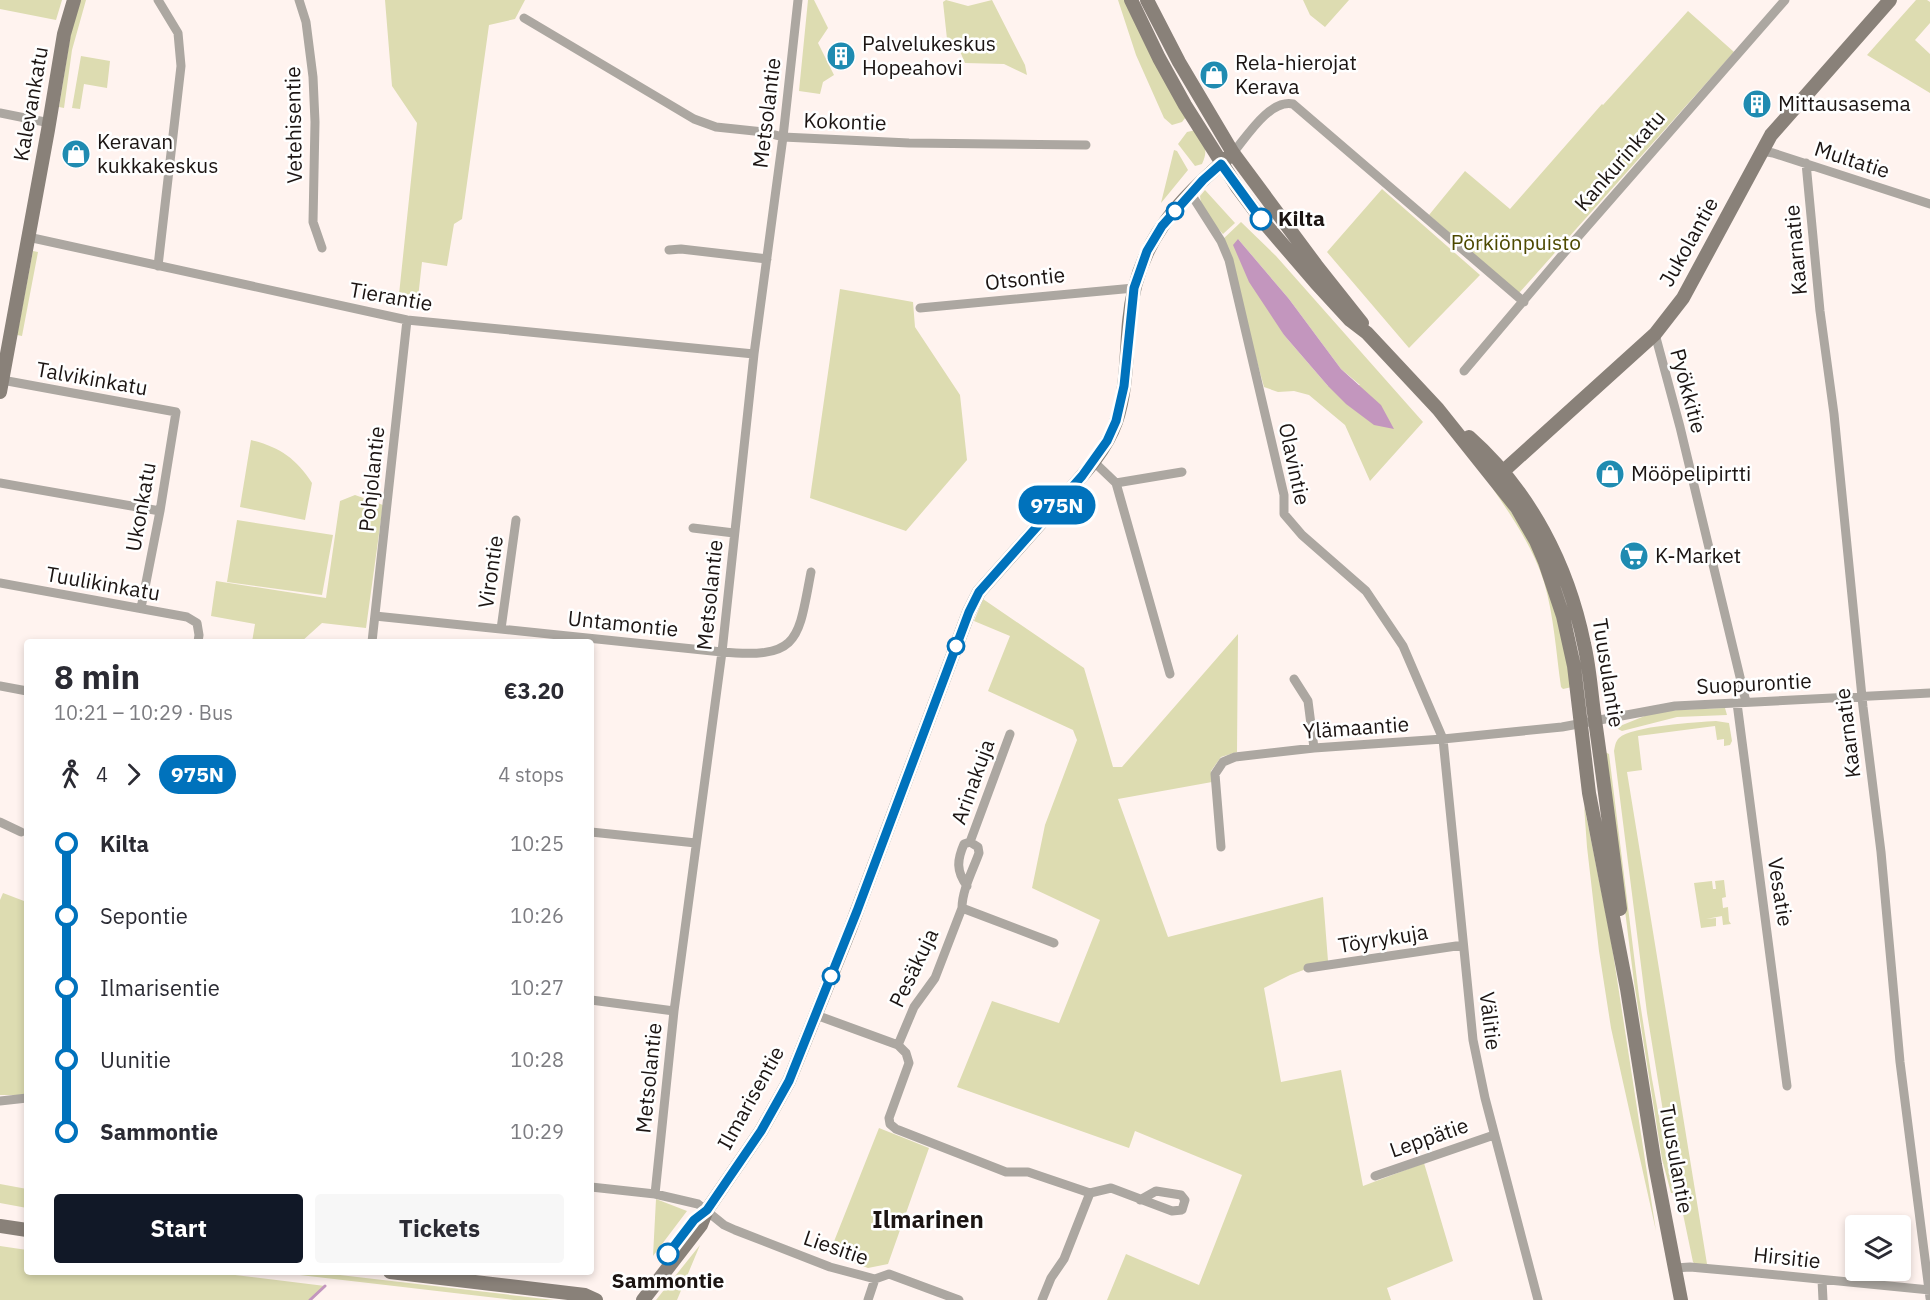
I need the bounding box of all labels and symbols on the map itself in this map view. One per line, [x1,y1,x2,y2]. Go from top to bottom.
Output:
place label: Palvelukeskus Hopeahovi [862,29,996,81]
building icon: Palvelukeskus Hopeahovi [825,40,857,72]
street label: Kalevankatu [6,44,54,163]
place label: Rela-hierojat Kerava [1235,48,1357,100]
street label: Metsolantie [745,56,787,170]
shop icon: Rela-hierojat Kerava [1198,59,1230,91]
street label: Vetehisentie [278,66,308,184]
building icon: Mittausasema [1741,88,1773,120]
place label: Mittausasema [1778,89,1911,117]
street label: Kankurinkatu [1568,104,1671,217]
street label: Kokontie [803,106,887,136]
place label: Keravan kukkakeskus [97,127,219,179]
street label: Multatie [1811,134,1893,184]
shop icon: Keravan kukkakeskus [60,138,92,170]
street label: Jukolantie [1652,192,1724,291]
unlabelled marker [1166,202,1184,220]
place label: Kilta [1278,204,1325,232]
street label: Kaarnatie [1777,204,1813,296]
marker: Kilta [1250,208,1272,230]
park label: Pörkiönpuisto [1451,228,1581,256]
street label: Otsontie [983,260,1066,296]
street label: Tierantie [348,275,435,317]
street label: Pyökkitie [1664,345,1714,436]
street label: Talvikinkatu [34,354,150,402]
street label: Olavintie [1273,420,1317,507]
street label: Pohjolantie [352,425,390,533]
shop icon: Mööpelipirtti [1594,458,1626,490]
place label: Mööpelipirtti [1631,459,1751,487]
street label: Ukonkatu [118,460,162,554]
line badge: 975N [1015,486,1099,524]
street label: Virontie [471,534,509,610]
street label: Metsolantie [689,538,729,652]
supermarket icon: K-Market [1618,540,1650,572]
place label: K-Market [1655,541,1741,569]
street label: Tuulikinkatu [44,559,162,607]
street label: Untamontie [566,603,680,643]
street label: Tuusulantie [1587,616,1631,729]
unlabelled marker [947,637,965,655]
street label: Suopurontie [1696,666,1812,700]
street label: Kaarnatie [1828,687,1866,780]
street label: Ylämaantie [1302,709,1410,745]
street label: Arinakuja [944,735,1000,828]
street label: Vesatie [1762,855,1800,928]
street label: Töyrykuja [1336,917,1430,959]
street label: Pesäkuja [882,923,944,1012]
unlabelled marker [822,967,840,985]
street label: Välitie [1474,990,1508,1052]
street label: Metsolantie [628,1021,668,1135]
street label: Ilmarisentie [710,1041,790,1154]
street label: Tuusulantie [1654,1102,1700,1215]
street label: Leppätie [1386,1111,1472,1164]
district label: Ilmarinen [872,1203,984,1235]
street label: Liesitie [800,1223,873,1271]
street label: Hirsitie [1752,1240,1822,1274]
marker: Sammontie [657,1243,679,1265]
place label: Sammontie [612,1266,725,1294]

